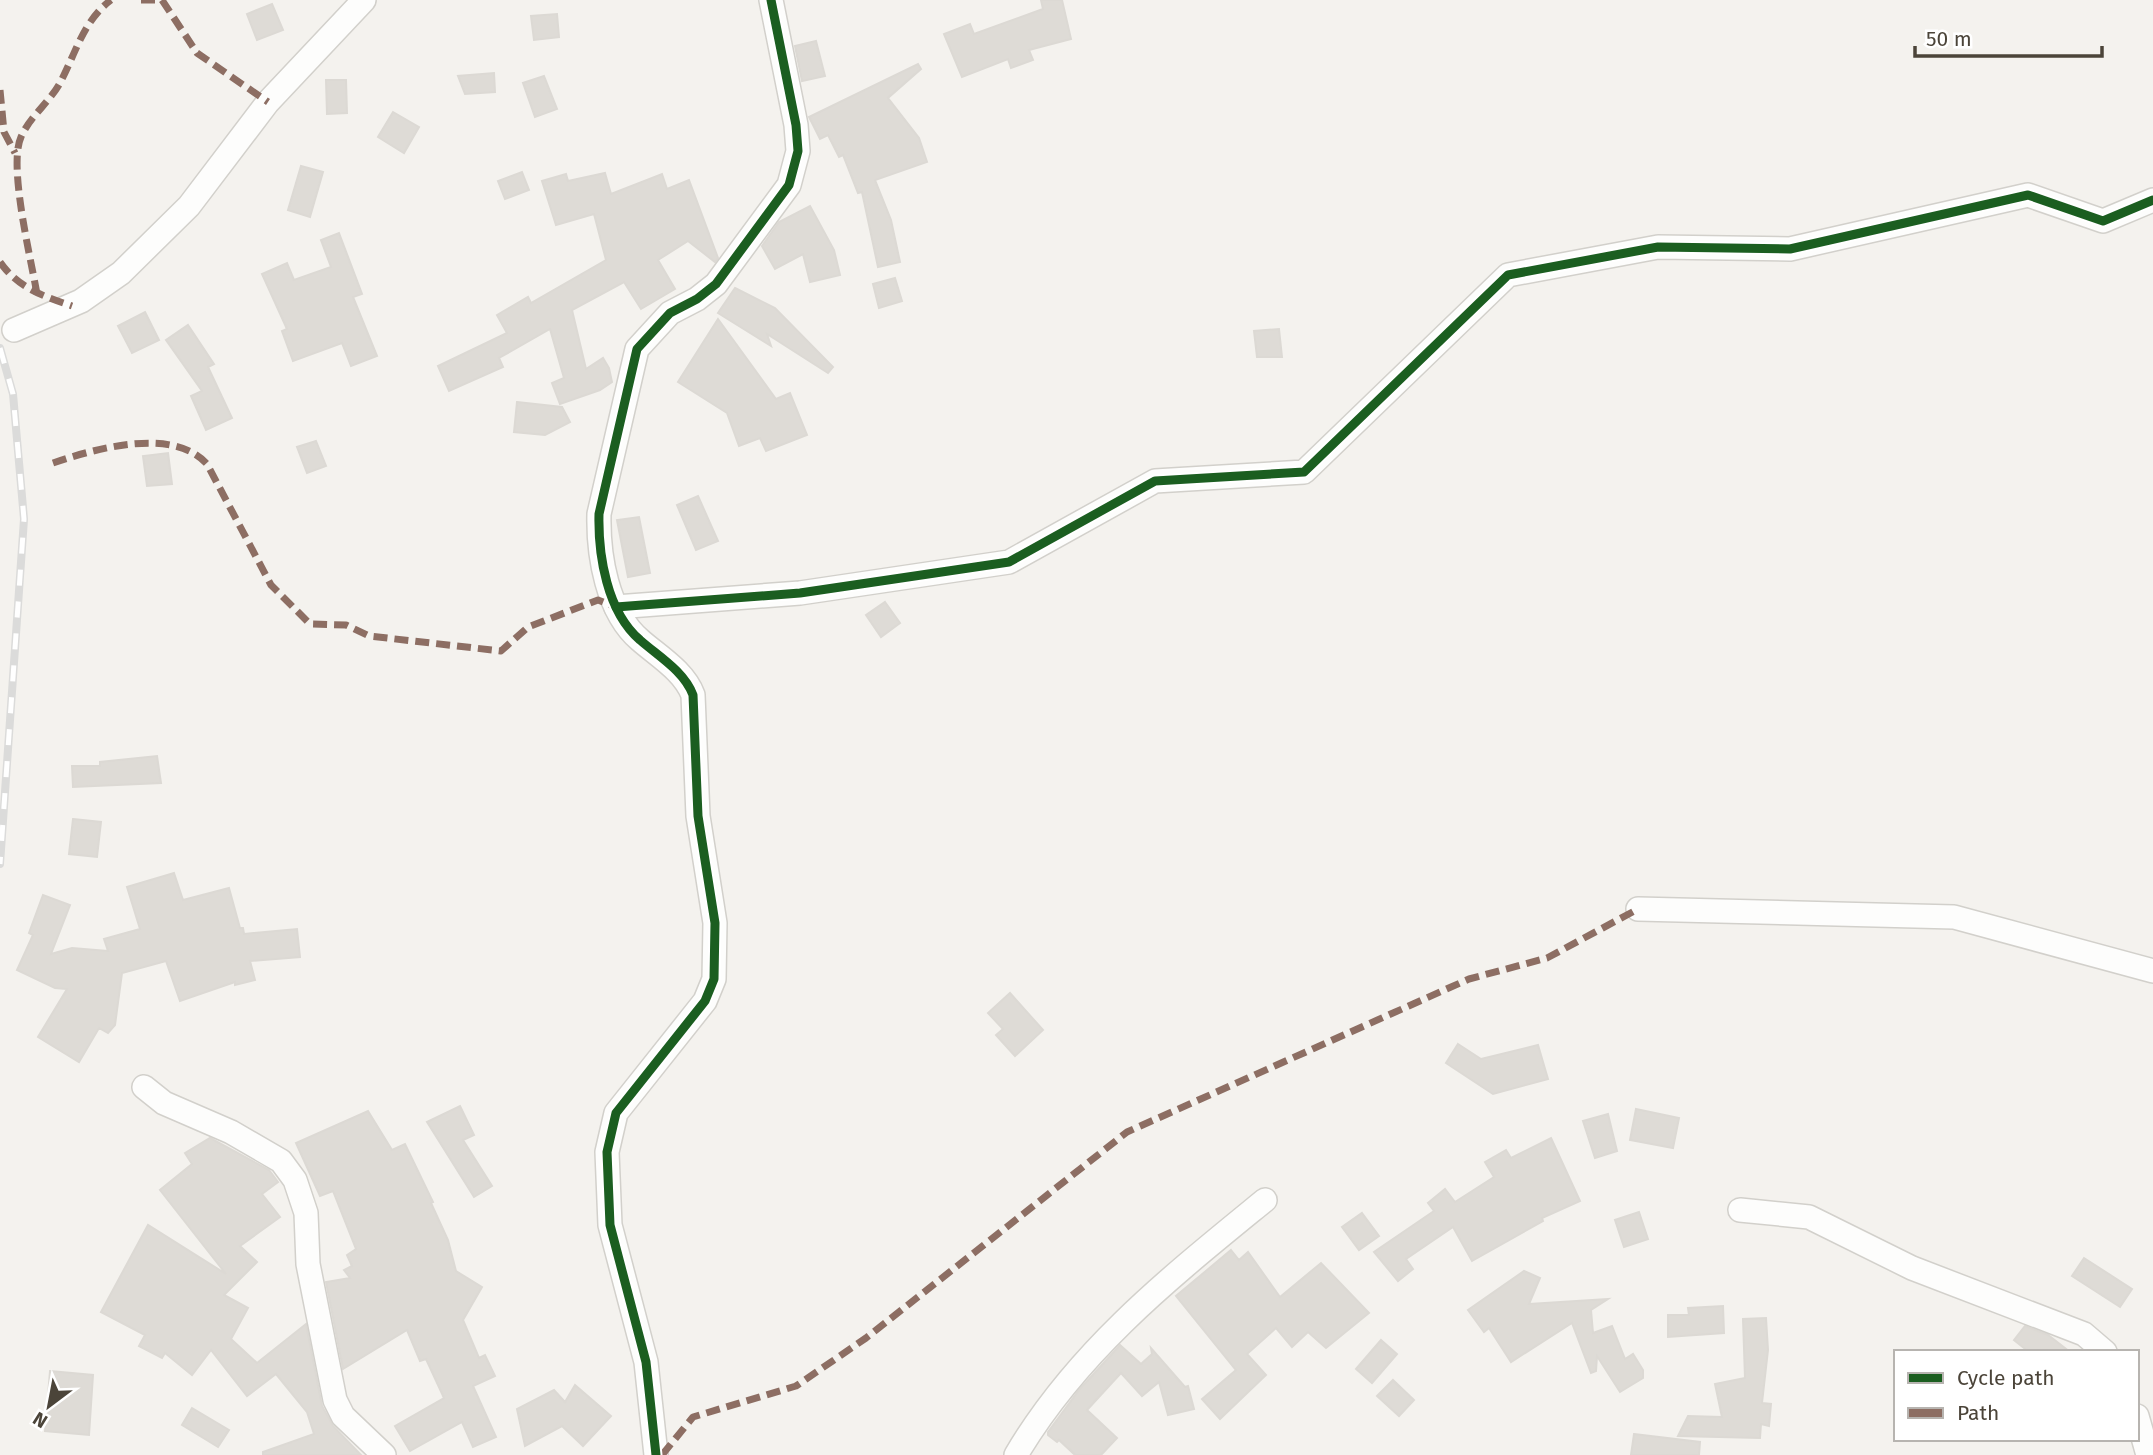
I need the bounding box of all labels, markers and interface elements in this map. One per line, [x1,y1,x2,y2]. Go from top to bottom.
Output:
scale bar [1915,14,2102,58]
text: 50 m [1926,26,1972,52]
legend [1894,1350,2139,1441]
text: Cycle path [1957,1365,2055,1391]
north arrow [14,1371,84,1441]
text: Path [1957,1400,1999,1426]
text: N [29,1407,52,1433]

